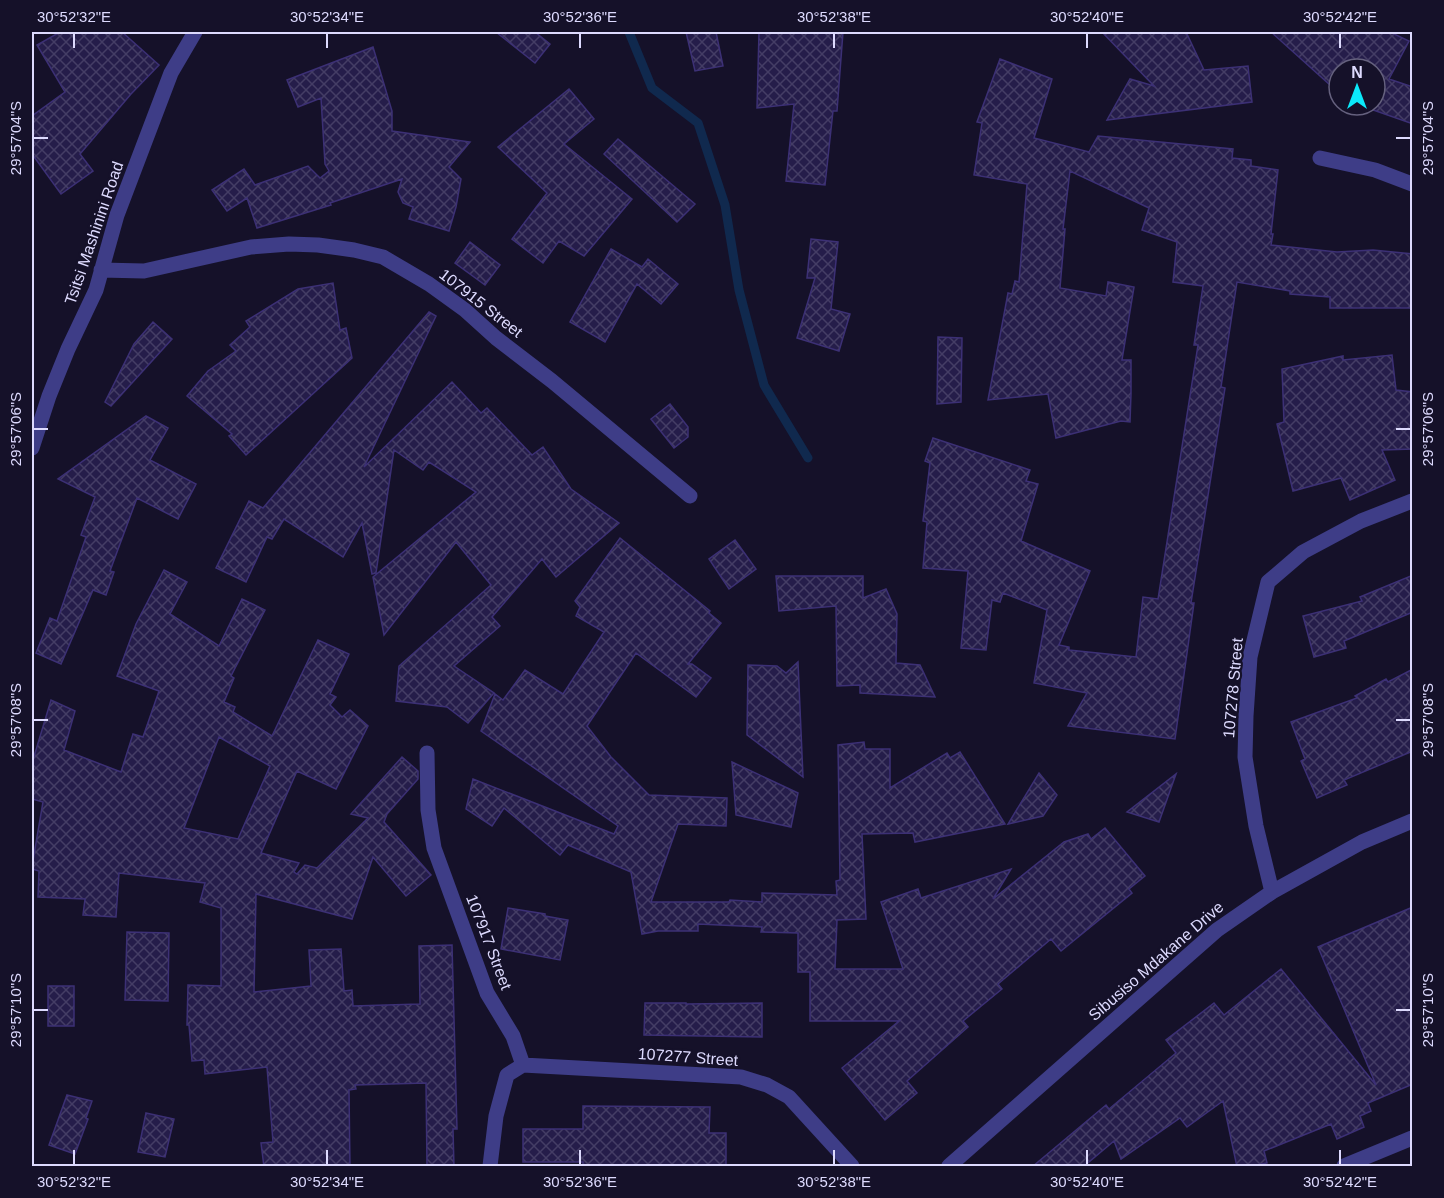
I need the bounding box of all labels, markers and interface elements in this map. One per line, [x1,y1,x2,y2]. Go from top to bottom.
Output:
text: 30°52'32"E [37,8,111,25]
text: 30°52'34"E [290,8,364,25]
text: 30°52'36"E [543,8,617,25]
text: 30°52'38"E [797,8,871,25]
text: 30°52'40"E [1050,8,1124,25]
text: 30°52'42"E [1303,8,1377,25]
north arrow [1327,57,1387,117]
text: N [1351,64,1363,81]
text: 29°57'04"S [7,101,24,175]
text: 29°57'04"S [1419,101,1436,175]
street label: Tsitsi Mashinini Road [61,159,127,307]
street label: 107915 Street [436,265,526,341]
text: 29°57'06"S [7,392,24,466]
text: 29°57'06"S [1419,392,1436,466]
street label: 107278 Street [1220,637,1246,739]
text: 29°57'08"S [7,683,24,757]
text: 29°57'08"S [1419,683,1436,757]
street label: 107917 Street [463,892,515,992]
street label: Sibusiso Mdakane Drive [1085,898,1227,1024]
text: 29°57'10"S [7,973,24,1047]
text: 29°57'10"S [1419,973,1436,1047]
street label: 107277 Street [637,1045,739,1069]
text: 30°52'32"E [37,1173,111,1190]
text: 30°52'34"E [290,1173,364,1190]
text: 30°52'36"E [543,1173,617,1190]
text: 30°52'38"E [797,1173,871,1190]
text: 30°52'40"E [1050,1173,1124,1190]
text: 30°52'42"E [1303,1173,1377,1190]

